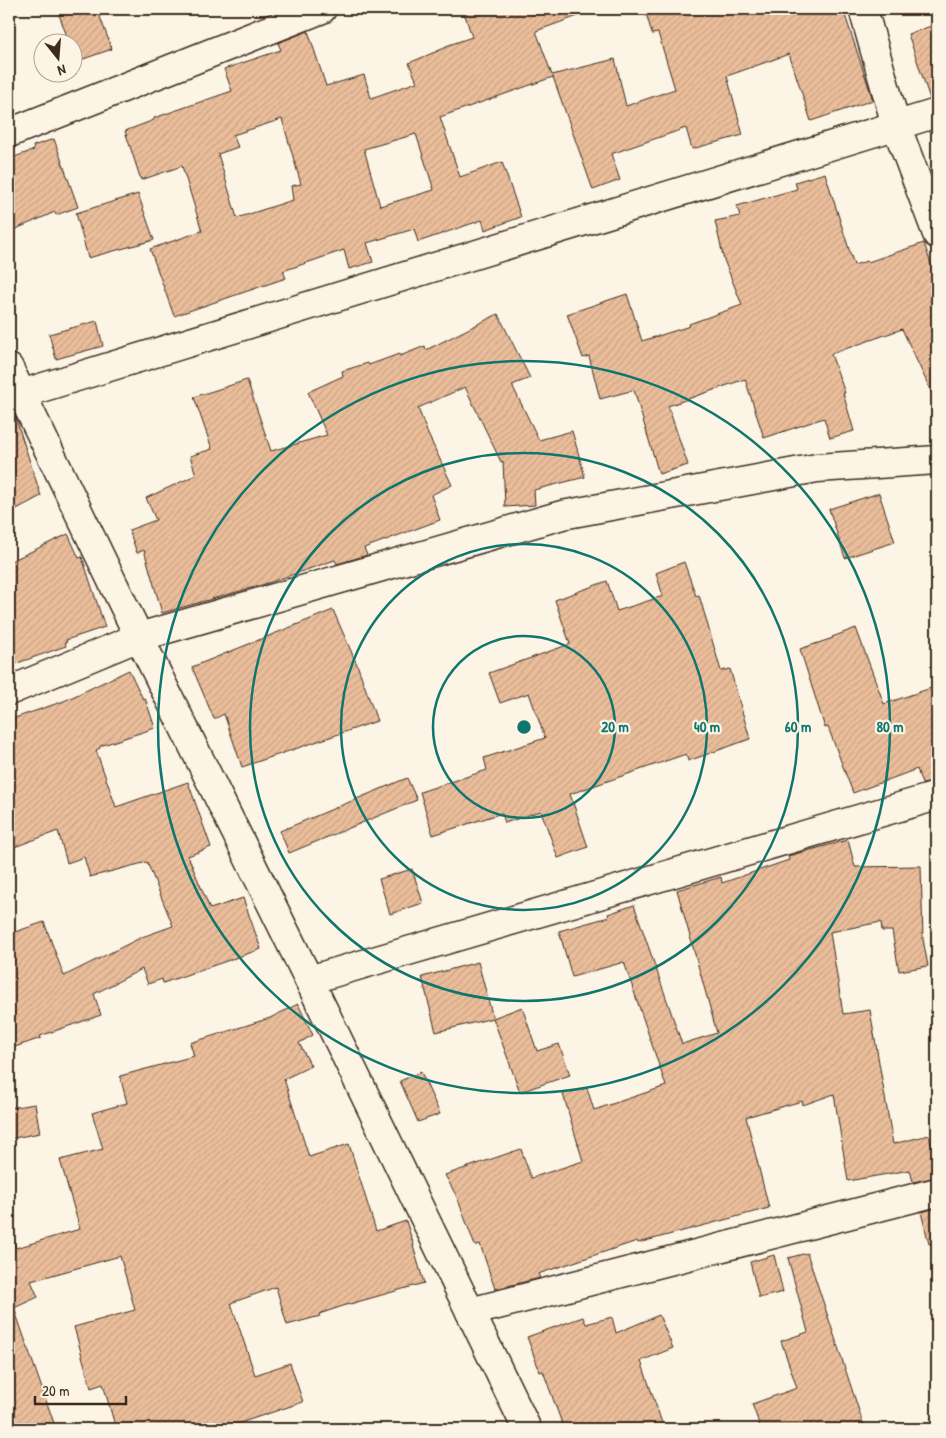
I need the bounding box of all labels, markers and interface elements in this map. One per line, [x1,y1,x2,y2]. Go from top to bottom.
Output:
north arrow [32,32,82,82]
text: N [55,61,68,81]
text: 20 m [601,716,629,737]
text: 40 m [694,716,720,737]
text: 60 m [785,716,811,737]
text: 80 m [877,716,903,737]
centre of rings [515,718,533,736]
scale bar [35,1373,126,1405]
text: 20 m [42,1380,69,1401]

